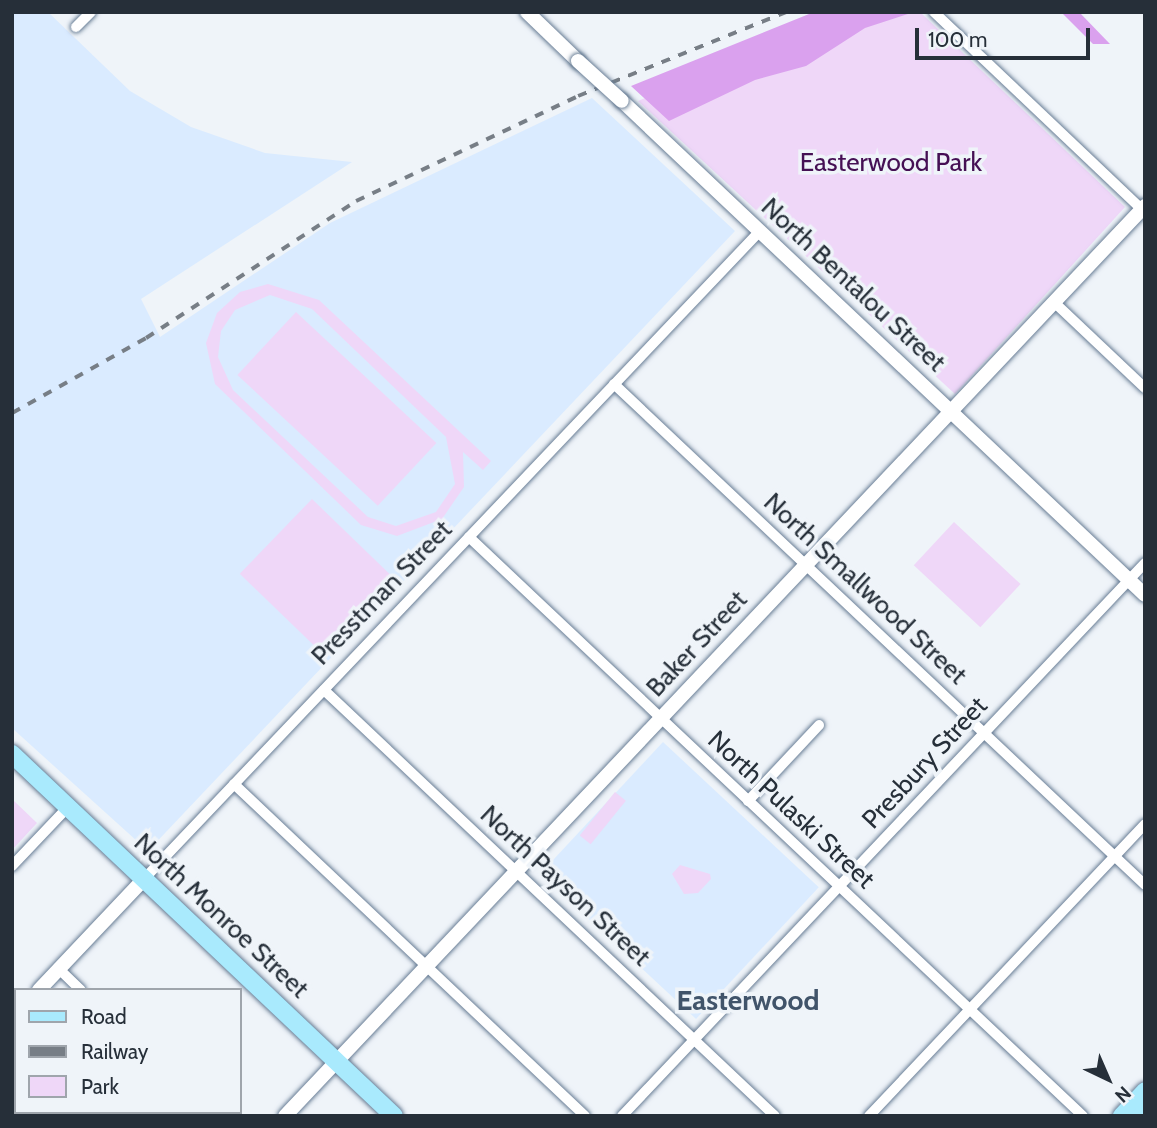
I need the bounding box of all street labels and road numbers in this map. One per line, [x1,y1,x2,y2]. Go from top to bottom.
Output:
street label: North Bentalou Street [755,192,951,378]
street label: North Smallwood Street [757,487,973,691]
street label: Presstman Street [305,514,459,672]
street label: Baker Street [640,585,754,703]
street label: Presbury Street [856,691,994,835]
street label: North Pulaski Street [701,725,881,895]
street label: North Payson Street [474,799,656,973]
street label: North Monroe Street [127,827,315,1005]

